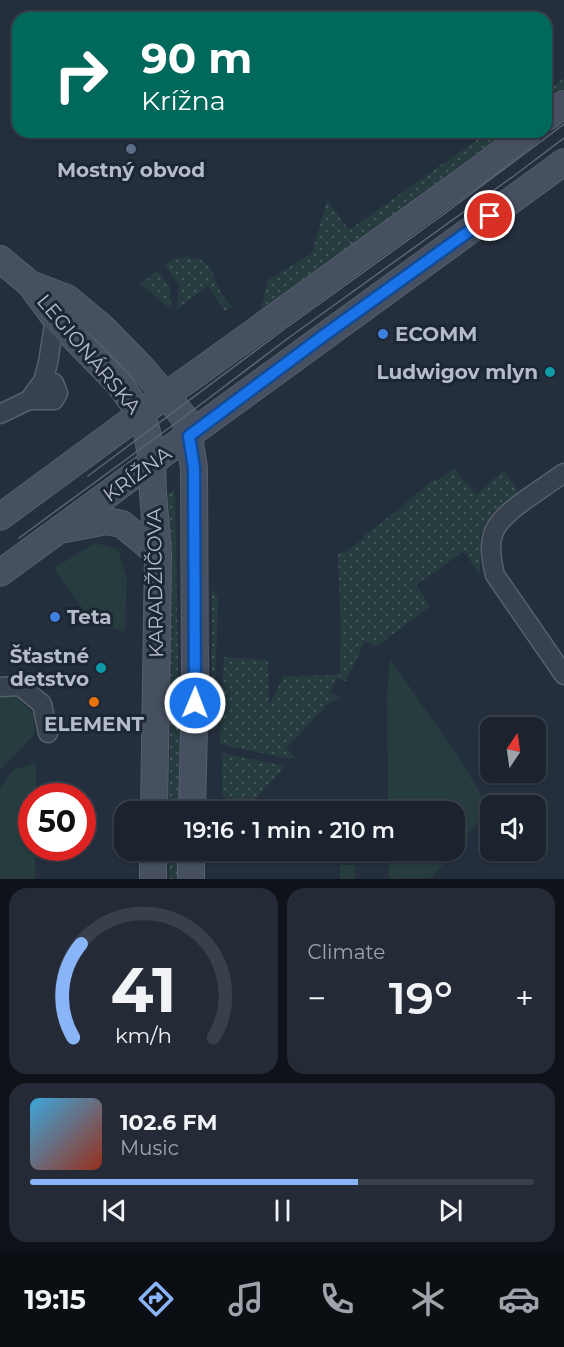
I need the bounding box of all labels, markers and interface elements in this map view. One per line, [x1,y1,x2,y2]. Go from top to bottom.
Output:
text: 90 m [141,32,252,84]
icon: right [42,36,120,114]
text: Krížna [141,84,226,117]
marker: Mostný obvod [124,142,138,156]
place label: Mostný obvod [57,158,205,182]
pin [464,190,515,241]
icon: arrive [473,199,506,232]
street label: LEGIONÁRSKA [32,289,146,419]
place label: ECOMM [395,322,477,346]
marker: ECOMM [376,327,390,341]
place label: Ludwigov mlyn [376,360,538,384]
marker: Ludwigov mlyn [543,365,557,379]
street label: KRÍŽNA [98,441,176,507]
street label: KARADŽIČOVA [142,507,168,658]
place label: Teta [67,605,112,629]
marker: Teta [48,610,62,624]
place label: Šťastné detstvo [10,644,89,691]
marker: Šťastné detstvo [94,661,108,675]
position arrow [163,671,227,735]
marker: ELEMENT [87,695,101,709]
place label: ELEMENT [44,712,145,736]
north arrow [480,717,546,783]
map controls [480,717,546,861]
speed limit sign: 50 [18,783,96,861]
button: sound [480,795,546,861]
text: 19:16 · 1 min · 210 m [184,817,395,844]
text: Climate [308,940,385,964]
text: 41 [110,952,176,1028]
text: 19° [389,970,453,1025]
text: − [308,978,326,1018]
text: + [515,978,534,1018]
text: km/h [115,1022,172,1048]
text: 102.6 FM [120,1109,217,1136]
text: Music [120,1136,179,1160]
icon: previous [98,1194,131,1227]
icon: pause [266,1194,299,1227]
icon: next [434,1194,467,1227]
icon: directions [135,1278,177,1320]
icon: music [225,1278,267,1320]
icon: phone [316,1278,358,1320]
icon: climate [407,1278,449,1320]
icon: car [498,1278,540,1320]
text: 19:15 [24,1283,86,1316]

